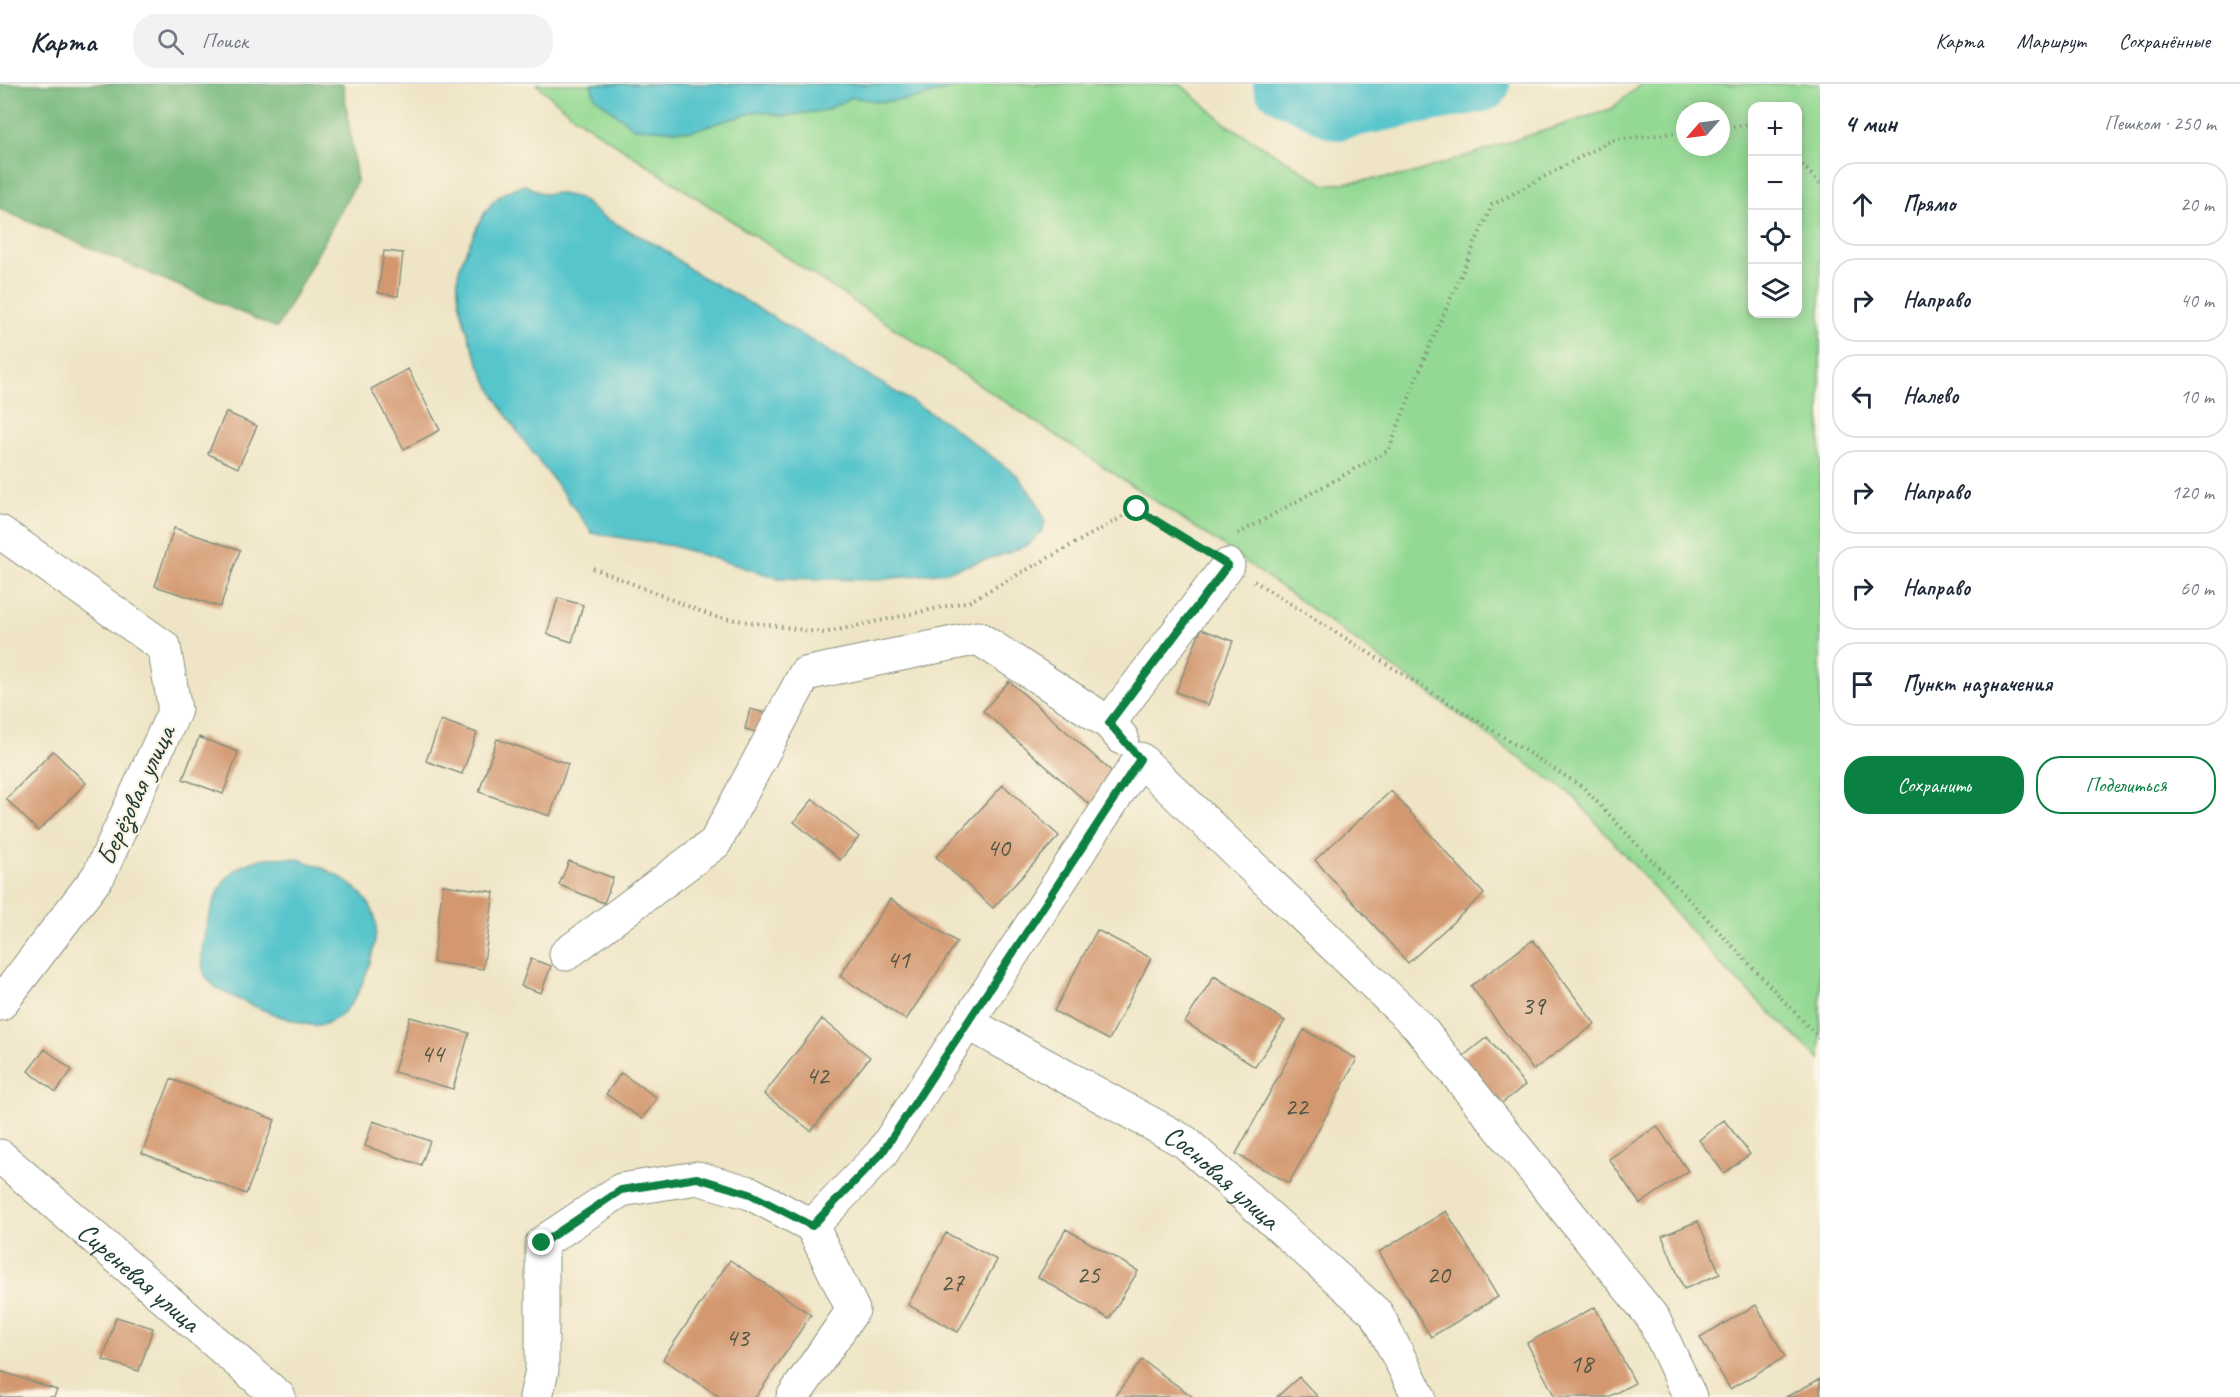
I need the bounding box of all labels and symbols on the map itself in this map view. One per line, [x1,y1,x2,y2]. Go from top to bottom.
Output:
north arrow [1676,102,1730,156]
route start [1123,495,1149,521]
street label: Берёзовая улица [87,717,185,871]
house number: 40 [986,831,1012,864]
house number: 41 [886,943,911,976]
house number: 39 [1521,989,1547,1022]
house number: 44 [420,1037,446,1070]
house number: 42 [805,1059,831,1092]
house number: 22 [1284,1090,1310,1123]
street label: Сосновая улица [1158,1116,1289,1238]
street label: Сиреневая улица [71,1214,209,1340]
route end [528,1229,554,1255]
house number: 25 [1076,1258,1101,1291]
house number: 20 [1426,1258,1452,1291]
house number: 27 [940,1266,965,1299]
house number: 43 [725,1321,751,1354]
house number: 18 [1569,1347,1595,1380]

